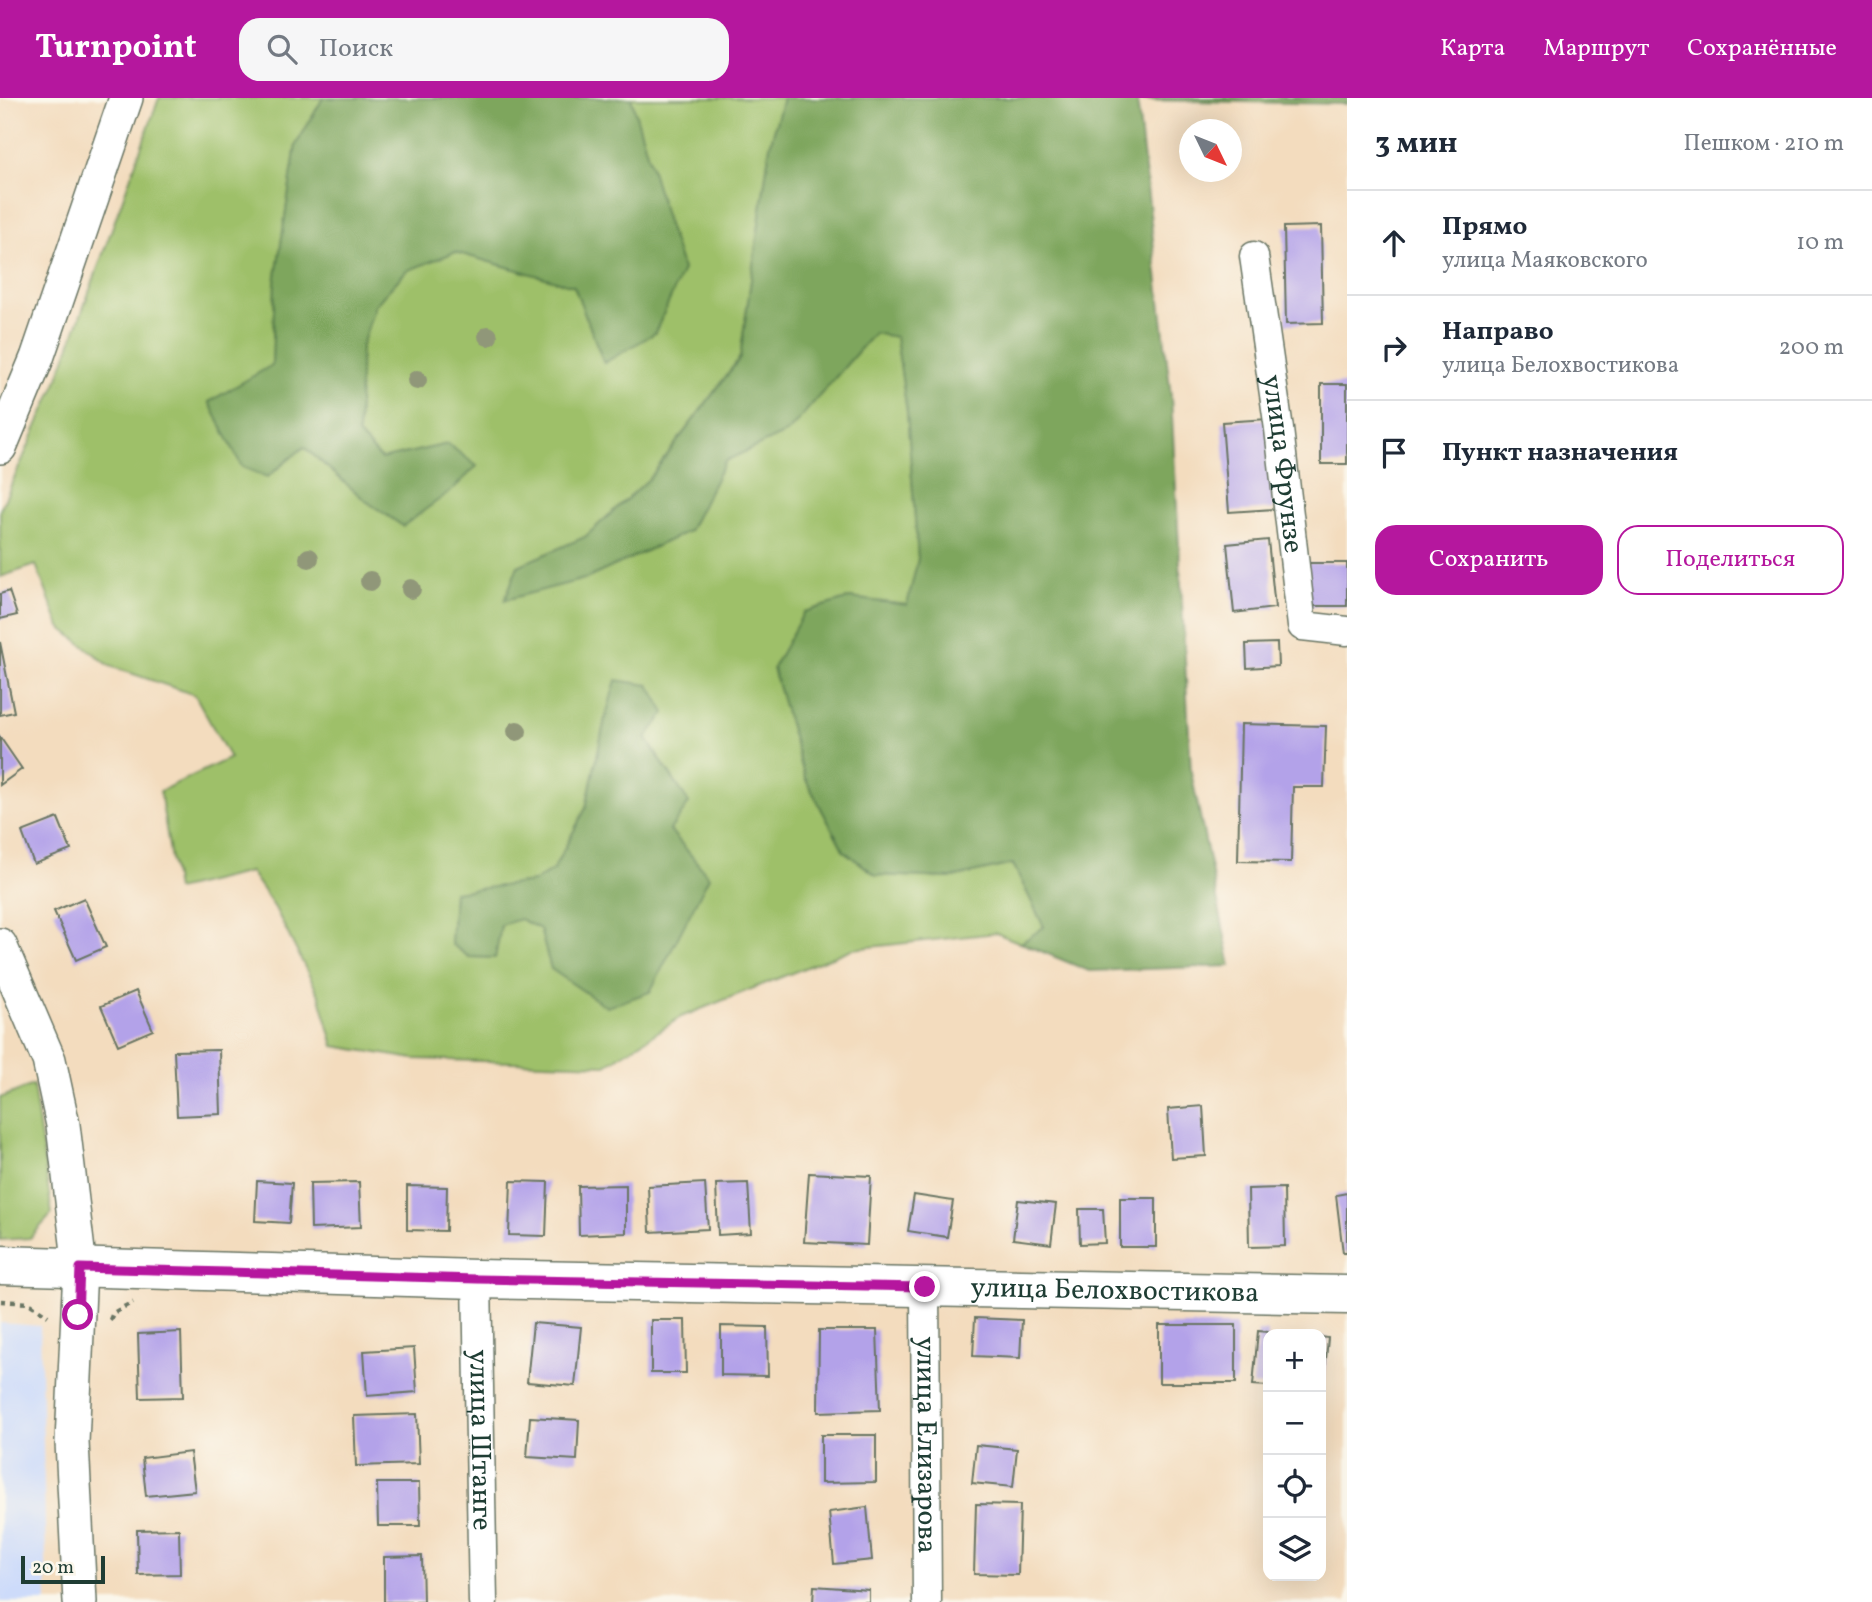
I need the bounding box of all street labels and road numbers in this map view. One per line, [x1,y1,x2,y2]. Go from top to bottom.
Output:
street label: улица Фрунзе [1252,372,1313,555]
street label: улица Белохвостикова [970,1269,1259,1313]
street label: улица Елизарова [906,1336,946,1554]
street label: улица Штанге [459,1349,501,1531]

